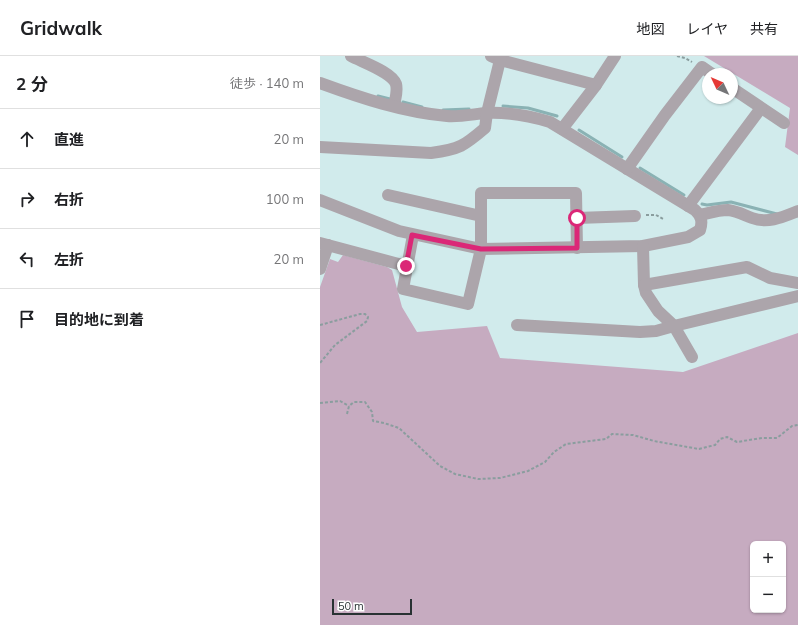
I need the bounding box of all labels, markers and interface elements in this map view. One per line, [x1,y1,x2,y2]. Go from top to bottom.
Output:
text: Gridwalk [20,16,102,40]
text: 地図 [636,20,664,38]
text: レイヤ [686,20,728,38]
text: 共有 [750,20,778,38]
north arrow [702,68,738,104]
text: 2 分 [16,73,48,94]
text: 徒歩 · 140 m [230,75,304,91]
icon: ahead [16,128,38,150]
text: 直進 [54,130,84,149]
text: 20 m [274,131,304,147]
icon: right [16,188,38,210]
text: 右折 [54,190,84,209]
text: 100 m [266,191,304,207]
route start [568,209,586,227]
icon: left [16,248,38,270]
text: 左折 [54,250,84,269]
text: 20 m [274,251,304,267]
route end [397,257,415,275]
icon: arrive [16,308,38,330]
text: 目的地に到着 [54,310,144,329]
map controls [750,541,786,613]
button: + [750,541,786,577]
button: − [750,577,786,613]
scale bar [332,597,412,616]
text: 50 m [338,599,364,613]

